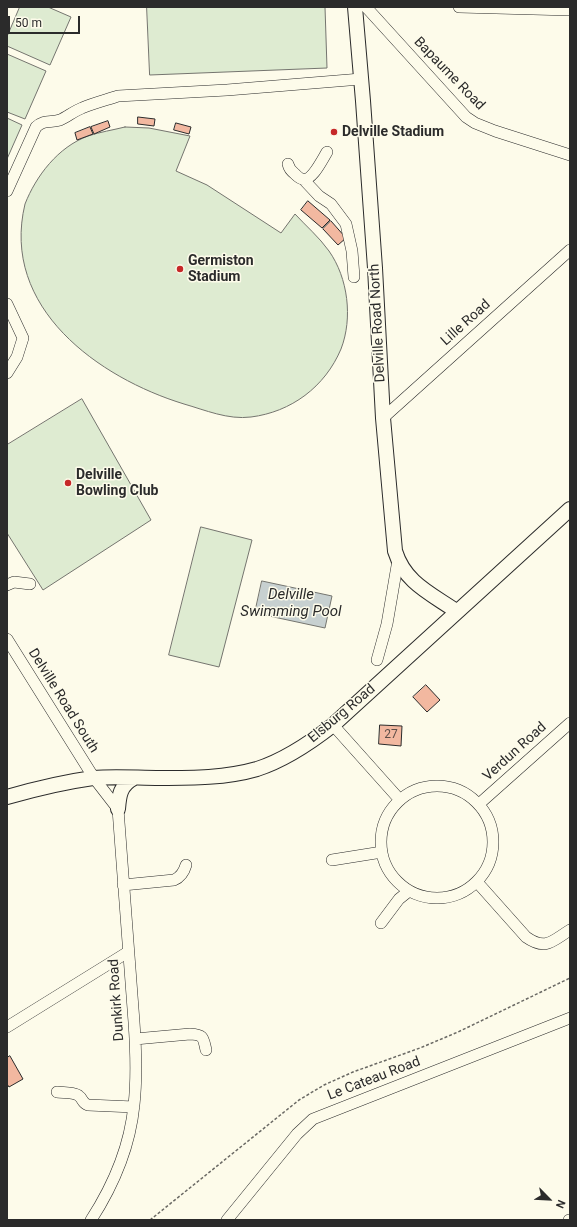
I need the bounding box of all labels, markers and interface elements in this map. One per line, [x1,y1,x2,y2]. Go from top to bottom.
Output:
scale bar [10,8,82,34]
text: 50 m [15,16,42,30]
street label: Bapaume Road [410,34,488,114]
place label: Delville Stadium [342,124,444,140]
marker: Delville Stadium [329,127,339,137]
place label: Germiston Stadium [188,253,254,286]
street label: Delville Road North [367,263,389,383]
marker: Germiston Stadium [175,264,185,274]
street label: Lille Road [438,296,494,350]
place label: Delville Bowling Club [76,467,158,500]
marker: Delville Bowling Club [63,478,73,488]
water label: Delville Swimming Pool [240,586,342,621]
street label: Delville Road South [24,646,102,756]
street label: Elsburg Road [305,681,379,747]
street label: Verdun Road [480,719,550,785]
house number: 27 [384,728,398,742]
street label: Dunkirk Road [106,958,128,1042]
street label: Le Cateau Road [325,1054,423,1104]
north arrow [529,1179,569,1219]
text: N [553,1198,568,1210]

